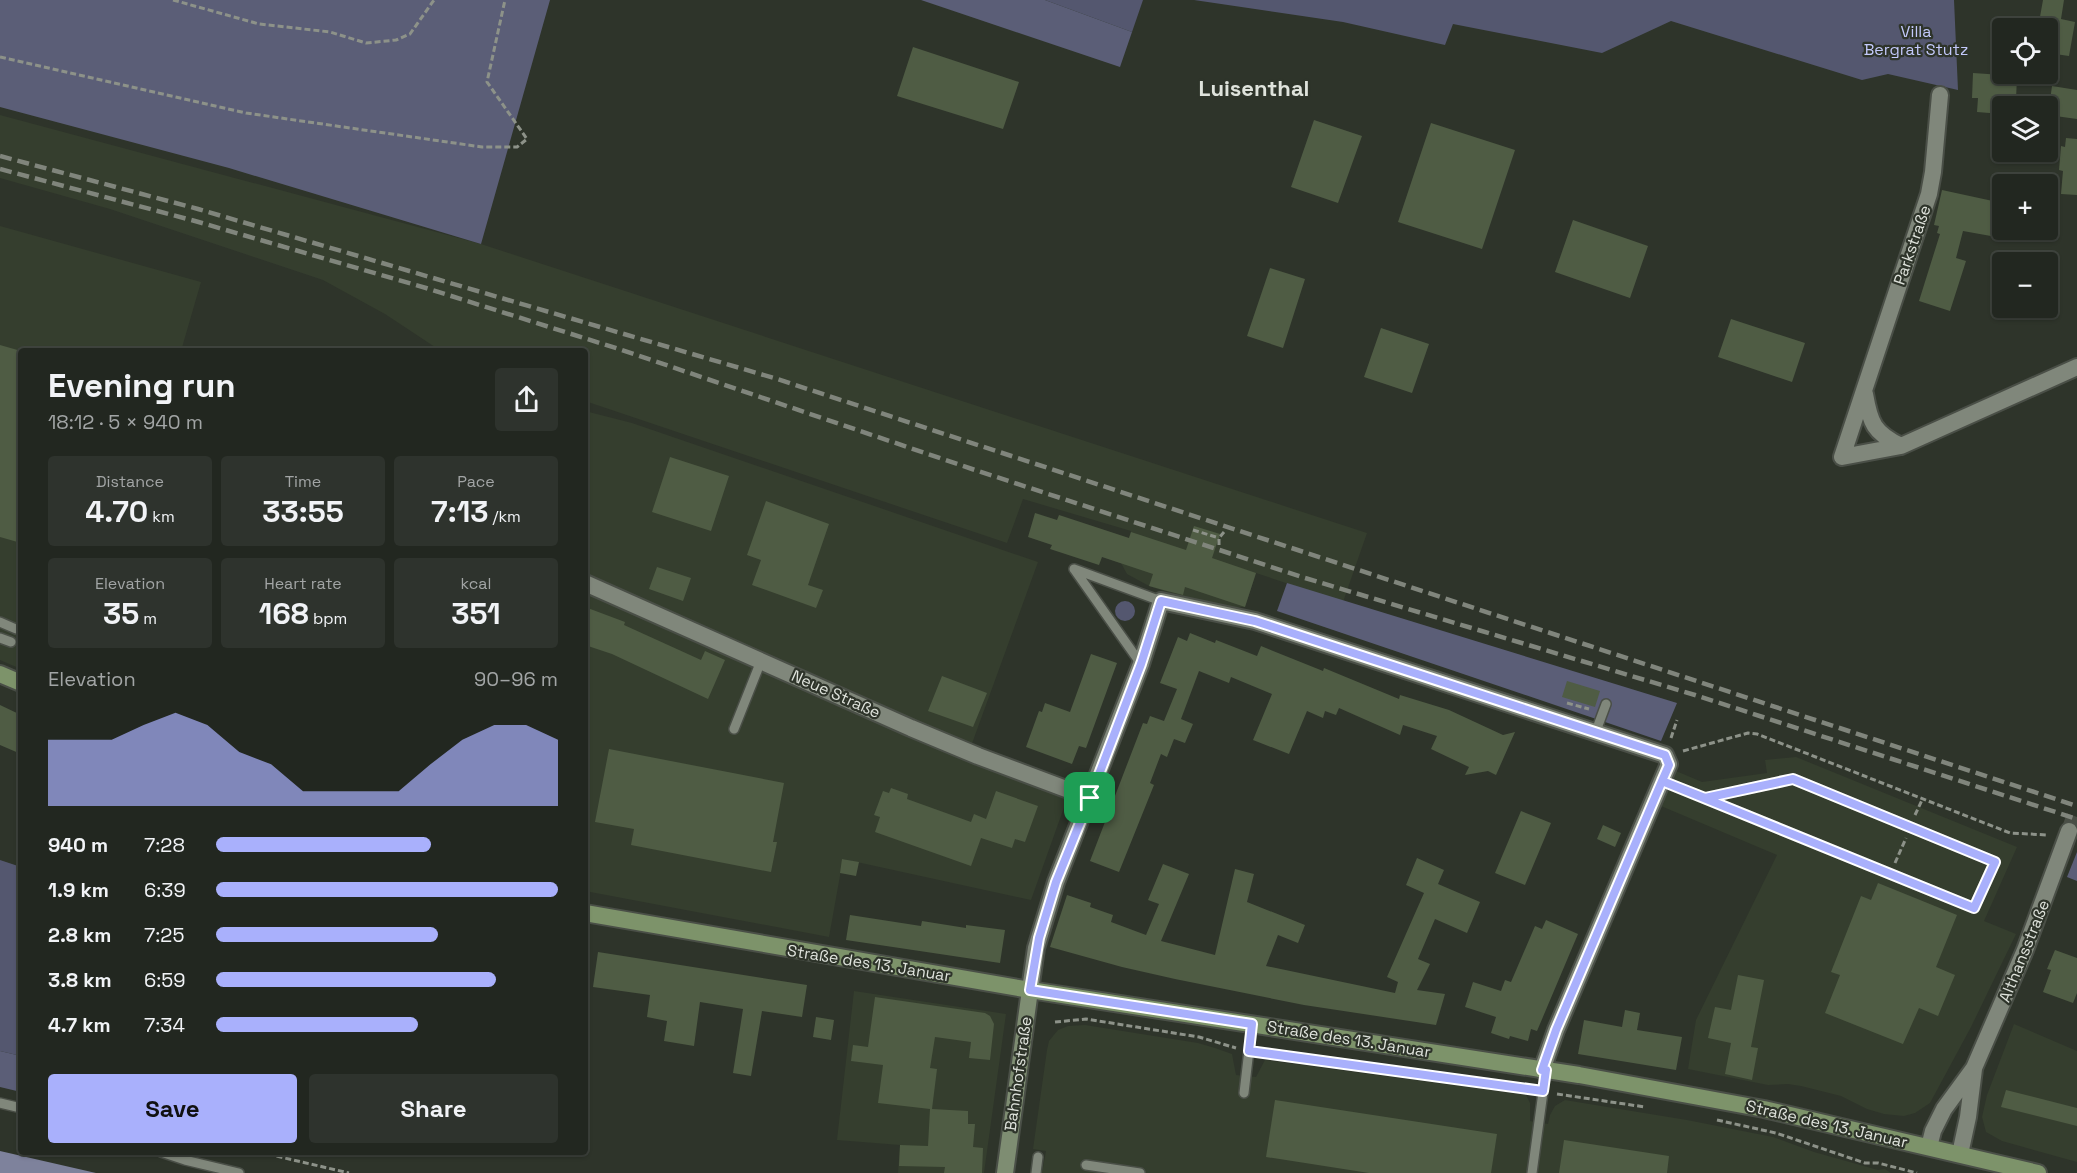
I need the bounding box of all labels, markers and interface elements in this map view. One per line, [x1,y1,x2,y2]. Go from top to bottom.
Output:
map controls [1992,18,2058,318]
button: locate [1992,18,2058,84]
park label: Villa Bergrat Stutz [1864,21,1968,60]
district label: Luisenthal [1199,74,1309,102]
button: layers [1992,96,2058,162]
button: + [1992,174,2058,240]
street label: Parkstraße [1889,202,1935,288]
button: − [1992,252,2058,318]
text: Evening run [48,365,236,407]
button: share [495,368,558,431]
text: 18:12 · 5 × 940 m [48,409,203,435]
text: Distance [96,471,164,492]
text: Time [285,471,321,492]
text: Pace [457,471,495,492]
text: 4.70 [85,492,148,531]
text: 33:55 [262,492,344,531]
text: 7:13 [431,492,488,531]
text: km [148,506,175,527]
text: /km [488,506,521,527]
text: Elevation [95,573,165,594]
text: Heart rate [264,573,342,594]
text: kcal [461,573,491,594]
text: 35 [103,594,139,633]
text: 168 [259,594,309,633]
text: 351 [451,594,501,633]
text: m [139,608,157,629]
text: bpm [309,608,347,629]
street label: Neue Straße [788,665,884,723]
text: Elevation [48,666,136,692]
text: 90–96 m [474,666,558,692]
pin [1064,772,1115,823]
icon: arrive [1073,781,1106,814]
text: 940 m [48,832,108,858]
text: 7:28 [144,832,185,858]
text: 1.9 km [48,877,109,903]
text: 6:39 [144,877,186,903]
street label: Althansstraße [1994,897,2054,1005]
text: 2.8 km [48,922,111,948]
text: 7:25 [144,922,184,948]
street label: Straße des 13. Januar [786,940,952,986]
text: 3.8 km [48,967,112,993]
text: 6:59 [144,967,186,993]
text: 4.7 km [48,1012,111,1038]
text: 7:34 [144,1012,185,1038]
street label: Bahnhofstraße [1000,1015,1036,1133]
street label: Straße des 13. Januar [1266,1016,1432,1062]
button: Save [48,1074,297,1143]
button: Share [309,1074,558,1143]
street label: Straße des 13. Januar [1744,1095,1910,1153]

